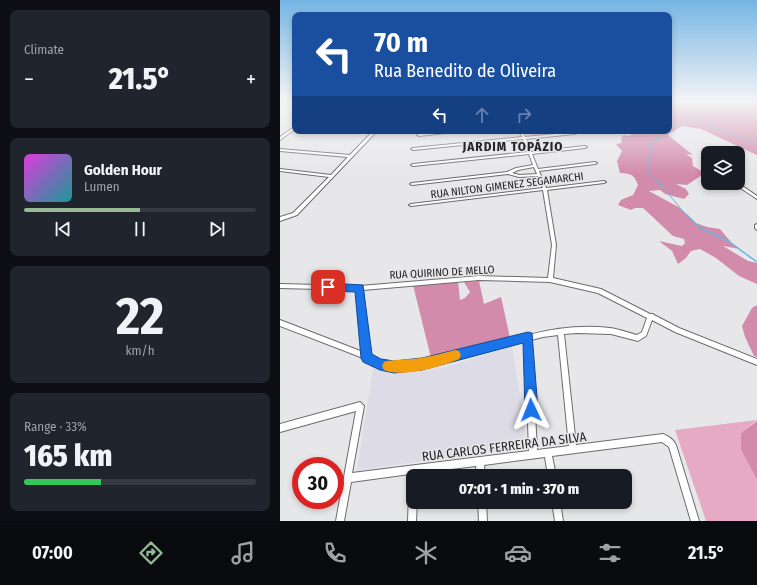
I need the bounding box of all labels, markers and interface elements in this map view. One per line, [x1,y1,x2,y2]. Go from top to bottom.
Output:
text: 70 m [374,26,428,59]
icon: left [308,28,360,80]
text: Climate [24,42,64,57]
text: Rua Benedito de Oliveira [374,60,556,82]
text: 21.5° [109,61,171,97]
text: − [24,66,34,93]
text: + [246,66,256,93]
icon: left [429,104,451,126]
icon: ahead [471,104,493,126]
icon: right [513,104,535,126]
district label: JARDIM TOPÁZIO [462,138,563,154]
map controls [701,146,745,190]
button: layers [701,146,745,190]
text: Golden Hour [84,161,162,179]
street label: RUA NILTON GIMENEZ SEGAMARCHI [430,170,584,201]
text: Lumen [84,179,120,194]
icon: previous [52,218,74,240]
icon: pause [129,218,151,240]
icon: next [206,218,228,240]
street label: RUA QUIRINO DE MELLO [389,263,495,282]
pin [311,270,345,304]
icon: arrive [317,276,339,298]
text: 22 [116,285,164,348]
text: km/h [126,343,155,358]
position arrow [510,389,552,431]
text: Range · 33% [24,419,87,434]
street label: RUA CARLOS FERREIRA DA SILVA [421,429,587,464]
text: 165 km [24,438,112,474]
speed limit sign: 30 [292,457,344,509]
text: 07:01 · 1 min · 370 m [459,480,579,498]
icon: directions [137,539,165,567]
icon: music [229,539,257,567]
icon: phone [321,539,349,567]
icon: climate [412,539,440,567]
icon: car [504,539,532,567]
icon: filters [596,539,624,567]
text: 07:00 [32,542,73,564]
text: 21.5° [688,542,725,564]

